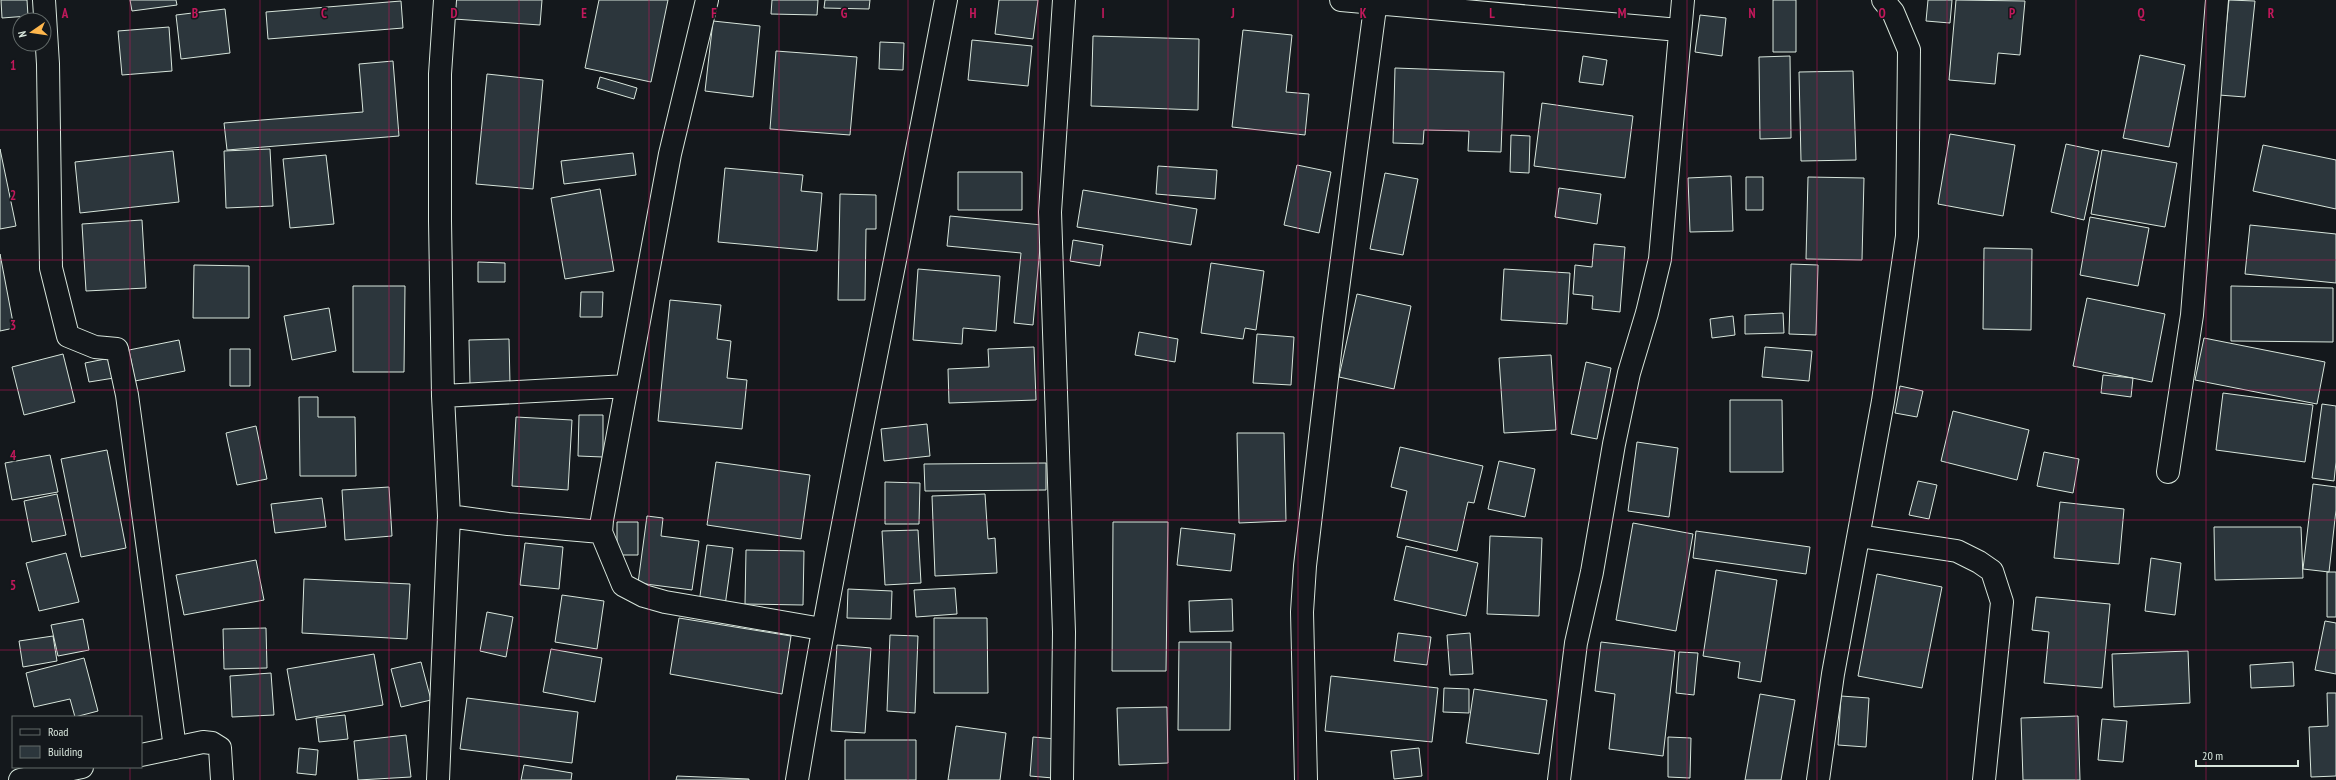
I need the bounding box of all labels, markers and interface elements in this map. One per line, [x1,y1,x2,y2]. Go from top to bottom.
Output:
text: A [61,5,69,22]
text: B [192,5,198,22]
text: C [321,5,327,22]
text: D [451,5,458,22]
text: E [581,5,587,22]
text: F [711,5,717,22]
text: G [841,5,848,22]
text: H [970,5,977,22]
text: I [1101,5,1105,22]
text: J [1230,5,1235,22]
text: K [1360,5,1367,22]
text: L [1489,5,1495,22]
text: M [1618,5,1627,22]
text: N [1748,5,1756,22]
text: O [1878,5,1886,22]
text: P [2009,5,2015,22]
text: Q [2137,5,2145,22]
text: R [2268,5,2275,22]
north arrow [12,12,52,52]
text: N [15,30,30,39]
text: 1 [10,57,16,74]
text: 2 [10,187,16,204]
text: 3 [10,317,16,334]
text: 4 [10,447,17,464]
text: 5 [10,577,16,594]
legend [12,716,142,768]
text: Road [48,724,68,739]
scale bar [2196,742,2298,768]
text: Building [48,744,83,759]
text: 20 m [2202,748,2223,763]

